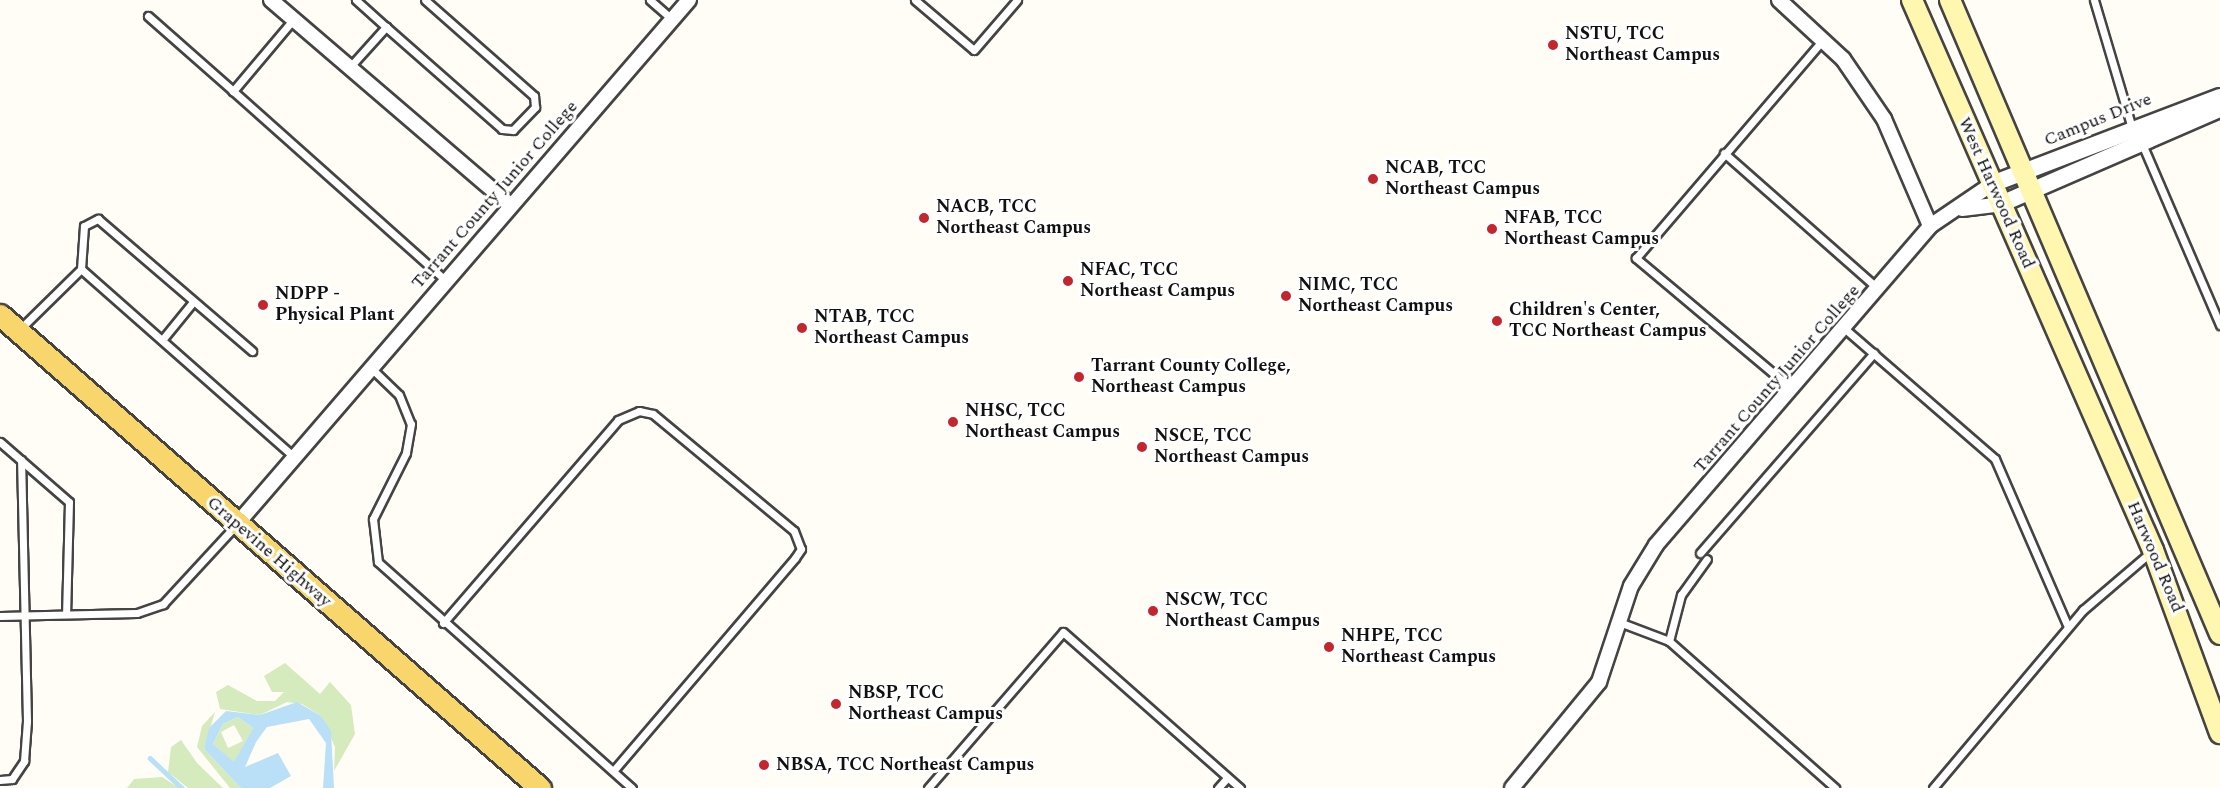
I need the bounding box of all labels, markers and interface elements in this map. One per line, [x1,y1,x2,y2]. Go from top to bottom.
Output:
place label: NSTU, TCC Northeast Campus [1565,24,1720,66]
marker: NSTU, TCC Northeast Campus [1546,38,1560,52]
street label: Campus Drive [2041,89,2155,151]
street label: Tarrant County Junior College [407,96,583,294]
street label: West Harwood Road [1953,114,2039,272]
place label: NCAB, TCC Northeast Campus [1385,158,1540,201]
marker: NCAB, TCC Northeast Campus [1366,172,1380,186]
place label: NACB, TCC Northeast Campus [936,197,1091,240]
place label: NFAB, TCC Northeast Campus [1504,208,1659,250]
marker: NACB, TCC Northeast Campus [917,211,931,225]
marker: NFAB, TCC Northeast Campus [1485,222,1499,236]
place label: NFAC, TCC Northeast Campus [1080,260,1235,302]
marker: NFAC, TCC Northeast Campus [1061,274,1075,288]
place label: NIMC, TCC Northeast Campus [1298,275,1453,318]
street label: Tarrant County Junior College [1689,280,1865,478]
place label: NDPP - Physical Plant [275,284,395,326]
marker: NIMC, TCC Northeast Campus [1279,289,1293,303]
marker: NDPP - Physical Plant [256,298,270,312]
place label: Children's Center, TCC Northeast Campus [1509,300,1707,342]
place label: NTAB, TCC Northeast Campus [814,307,969,350]
marker: Children's Center, TCC Northeast Campus [1490,314,1504,328]
marker: NTAB, TCC Northeast Campus [795,321,809,335]
place label: Tarrant County College, Northeast Campus [1091,356,1291,398]
marker: Tarrant County College, Northeast Campus [1072,370,1086,384]
place label: NHSC, TCC Northeast Campus [965,401,1120,444]
marker: NHSC, TCC Northeast Campus [946,415,960,429]
place label: NSCE, TCC Northeast Campus [1154,426,1309,468]
marker: NSCE, TCC Northeast Campus [1135,440,1149,454]
street label: Grapevine Highway [202,492,336,612]
street label: Harwood Road [2122,498,2188,616]
place label: NSCW, TCC Northeast Campus [1165,590,1320,632]
marker: NSCW, TCC Northeast Campus [1146,604,1160,618]
place label: NHPE, TCC Northeast Campus [1341,626,1496,668]
marker: NHPE, TCC Northeast Campus [1322,640,1336,654]
place label: NBSP, TCC Northeast Campus [848,683,1003,726]
marker: NBSP, TCC Northeast Campus [829,697,843,711]
place label: NBSA, TCC Northeast Campus [776,754,1034,776]
marker: NBSA, TCC Northeast Campus [757,758,771,772]

